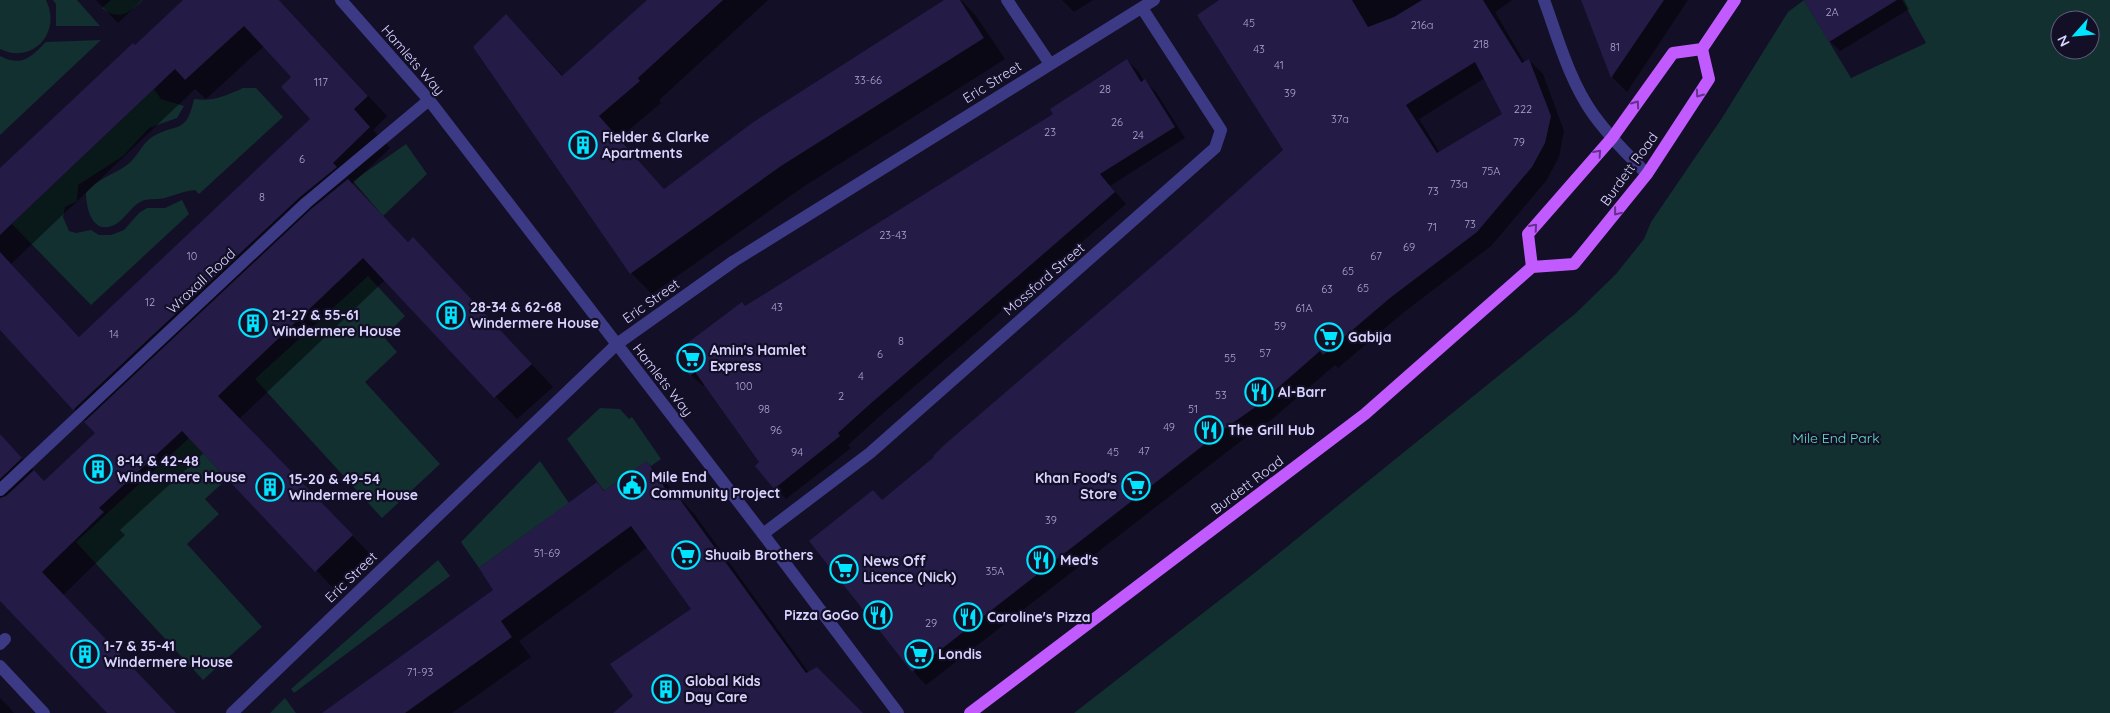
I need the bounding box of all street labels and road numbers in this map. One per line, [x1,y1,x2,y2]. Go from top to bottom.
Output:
street label: Hamlets Way [377,21,449,99]
street label: Eric Street [959,57,1025,107]
street label: Burdett Road [1596,129,1662,209]
street label: Mossford Street [1000,239,1089,319]
street label: Wraxall Road [163,245,239,317]
street label: Eric Street [619,275,683,327]
street label: Hamlets Way [629,340,697,420]
street label: Burdett Road [1207,452,1287,518]
street label: Eric Street [321,548,381,606]

